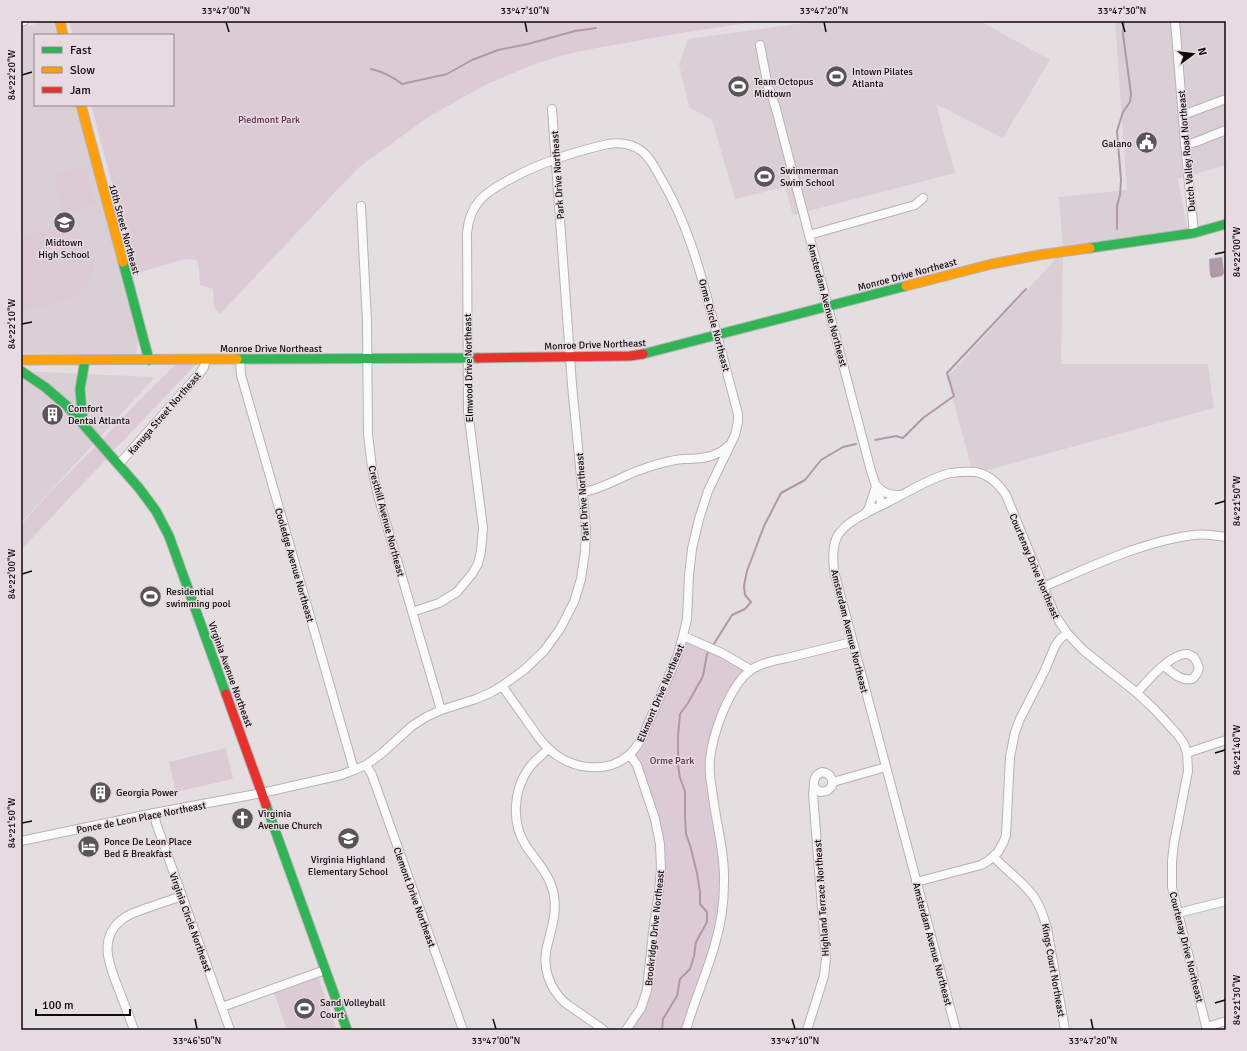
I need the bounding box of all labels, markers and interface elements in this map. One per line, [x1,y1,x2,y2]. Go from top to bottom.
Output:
text: 33°47'00"N [202,5,250,17]
text: 33°47'10"N [501,5,549,17]
text: 33°47'20"N [800,5,848,17]
text: 33°47'30"N [1098,5,1146,17]
legend [34,34,174,106]
north arrow [1173,34,1213,74]
text: Fast [70,43,91,58]
text: N [1195,46,1209,57]
text: 84°22'20"W [6,49,18,100]
text: Slow [70,63,95,78]
sports icon: Intown Pilates Atlanta [824,64,850,90]
place label: Intown Pilates Atlanta [852,66,913,90]
sports icon: Team Octopus Midtown [726,74,752,100]
place label: Team Octopus Midtown [754,76,814,100]
text: Jam [70,83,91,98]
street label: Dutch Valley Road Northeast [1176,89,1198,212]
park label: Piedmont Park [238,114,300,126]
street label: Park Drive Northeast [549,130,567,220]
public building icon: Galano [1134,130,1160,156]
place label: Galano [1102,138,1132,150]
sports icon: Swimmerman Swim School [751,163,777,189]
place label: Swimmerman Swim School [780,165,839,189]
street label: 10th Street Northeast [106,183,142,276]
school or university icon: Midtown High School [51,209,77,235]
text: 84°22'00"W [1231,226,1243,277]
place label: Midtown High School [38,237,90,261]
street label: Amsterdam Avenue Northeast [805,242,849,369]
street label: Monroe Drive Northeast [856,256,959,294]
street label: Orme Circle Northeast [696,278,732,373]
text: 84°22'10"W [6,298,18,349]
street label: Elmwood Drive Northeast [462,313,476,422]
street label: Monroe Drive Northeast [544,337,647,353]
street label: Monroe Drive Northeast [220,343,322,355]
street label: Kanuga Street Northeast [126,370,204,457]
building icon: Comfort Dental Atlanta [40,401,66,427]
place label: Comfort Dental Atlanta [68,403,130,427]
street label: Park Drive Northeast [574,452,592,542]
street label: Cresthill Avenue Northeast [365,464,407,579]
text: 84°21'50"W [1231,475,1243,526]
street label: Cooledge Avenue Northeast [272,507,316,624]
street label: Courtenay Drive Northeast [1006,512,1062,621]
text: 84°22'00"W [6,548,18,599]
street label: Amsterdam Avenue Northeast [828,568,870,695]
sports icon: Residential swimming pool [137,584,163,610]
place label: Residential swimming pool [166,586,231,610]
street label: Virginia Avenue Northeast [205,620,255,729]
street label: Elkmont Drive Northeast [635,642,687,744]
text: 84°21'40"W [1231,724,1243,775]
park label: Orme Park [650,755,694,767]
building icon: Georgia Power [88,779,114,805]
place label: Georgia Power [116,787,178,799]
text: 84°21'50"W [6,797,18,848]
street label: Ponce de Leon Place Northeast [75,799,207,836]
church icon: Virginia Avenue Church [229,806,255,832]
place label: Virginia Avenue Church [258,808,322,832]
school or university icon: Virginia Highland Elementary School [335,826,361,852]
hotel icon: Ponce De Leon Place Bed & Breakfast [76,834,102,860]
place label: Ponce De Leon Place Bed & Breakfast [104,836,192,860]
street label: Highland Terrace Northeast [812,839,832,957]
street label: Clemont Drive Northeast [390,846,438,949]
place label: Virginia Highland Elementary School [308,854,388,878]
street label: Brookridge Drive Northeast [643,869,667,987]
street label: Virginia Circle Northeast [166,871,214,974]
street label: Amsterdam Avenue Northeast [910,881,954,1008]
street label: Courtenay Drive Northeast [1166,891,1206,1004]
street label: Kings Court Northeast [1039,922,1067,1018]
text: 84°21'30"W [1231,974,1243,1025]
scale bar [36,991,130,1017]
sports icon: Sand Volleyball Court [292,995,318,1021]
place label: Sand Volleyball Court [320,997,385,1021]
text: 100 m [42,998,74,1013]
text: 33°46'50"N [173,1035,221,1047]
text: 33°47'00"N [472,1035,520,1047]
text: 33°47'10"N [771,1035,819,1047]
text: 33°47'20"N [1069,1035,1117,1047]

